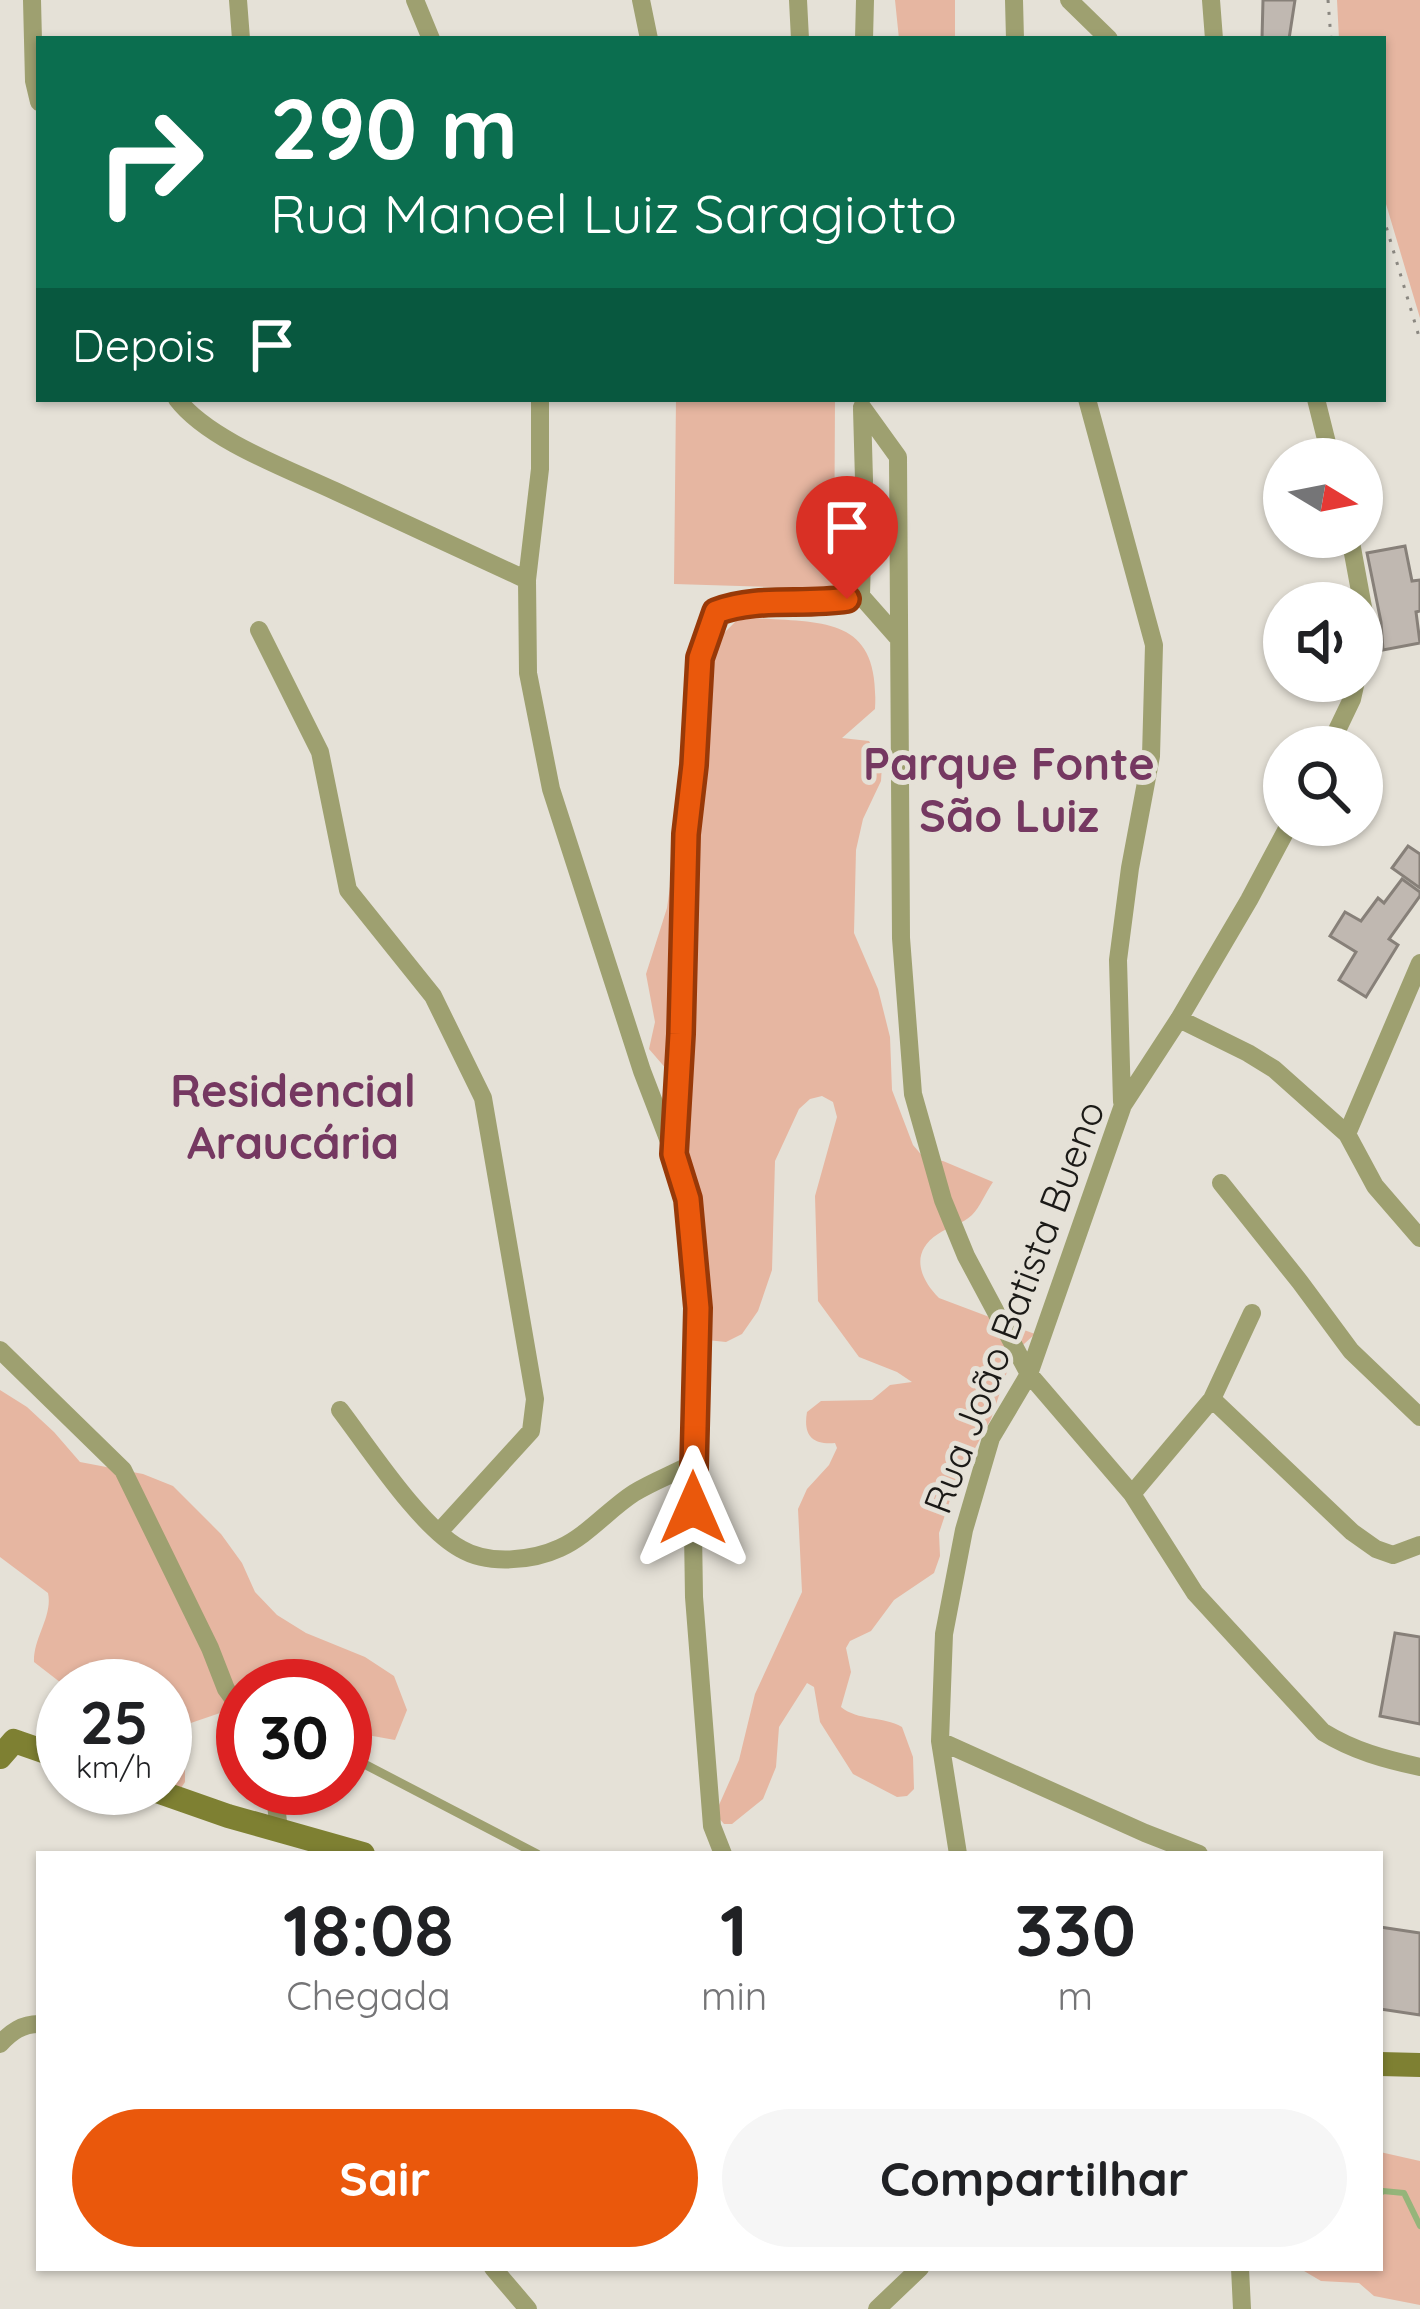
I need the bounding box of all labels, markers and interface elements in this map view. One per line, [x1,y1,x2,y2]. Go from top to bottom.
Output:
text: 290 m [270,75,518,180]
icon: right [72,84,228,240]
text: Rua Manoel Luiz Saragiotto [270,179,957,247]
icon: arrive [239,312,305,378]
text: Depois [72,317,215,373]
north arrow [1263,438,1383,558]
map controls [1263,438,1383,846]
pin [796,476,898,599]
icon: arrive [814,494,880,560]
button: sound [1263,582,1383,702]
button: search [1263,726,1383,846]
district label: Parque Fonte São Luiz [863,735,1155,843]
district label: Residencial Araucária [170,1062,416,1170]
street label: Rua João Batista Bueno [912,1094,1115,1520]
position arrow [630,1445,756,1571]
speed limit sign: 30 [216,1659,372,1815]
text: 25 [80,1684,148,1759]
text: km/h [76,1748,152,1786]
text: 18:08 [283,1884,454,1974]
text: 1 [720,1884,748,1974]
text: 330 [1014,1884,1136,1974]
text: Chegada [286,1971,451,2020]
text: min [701,1971,767,2020]
text: m [1057,1971,1093,2020]
button: Sair [72,2109,698,2247]
button: Compartilhar [722,2109,1347,2247]

